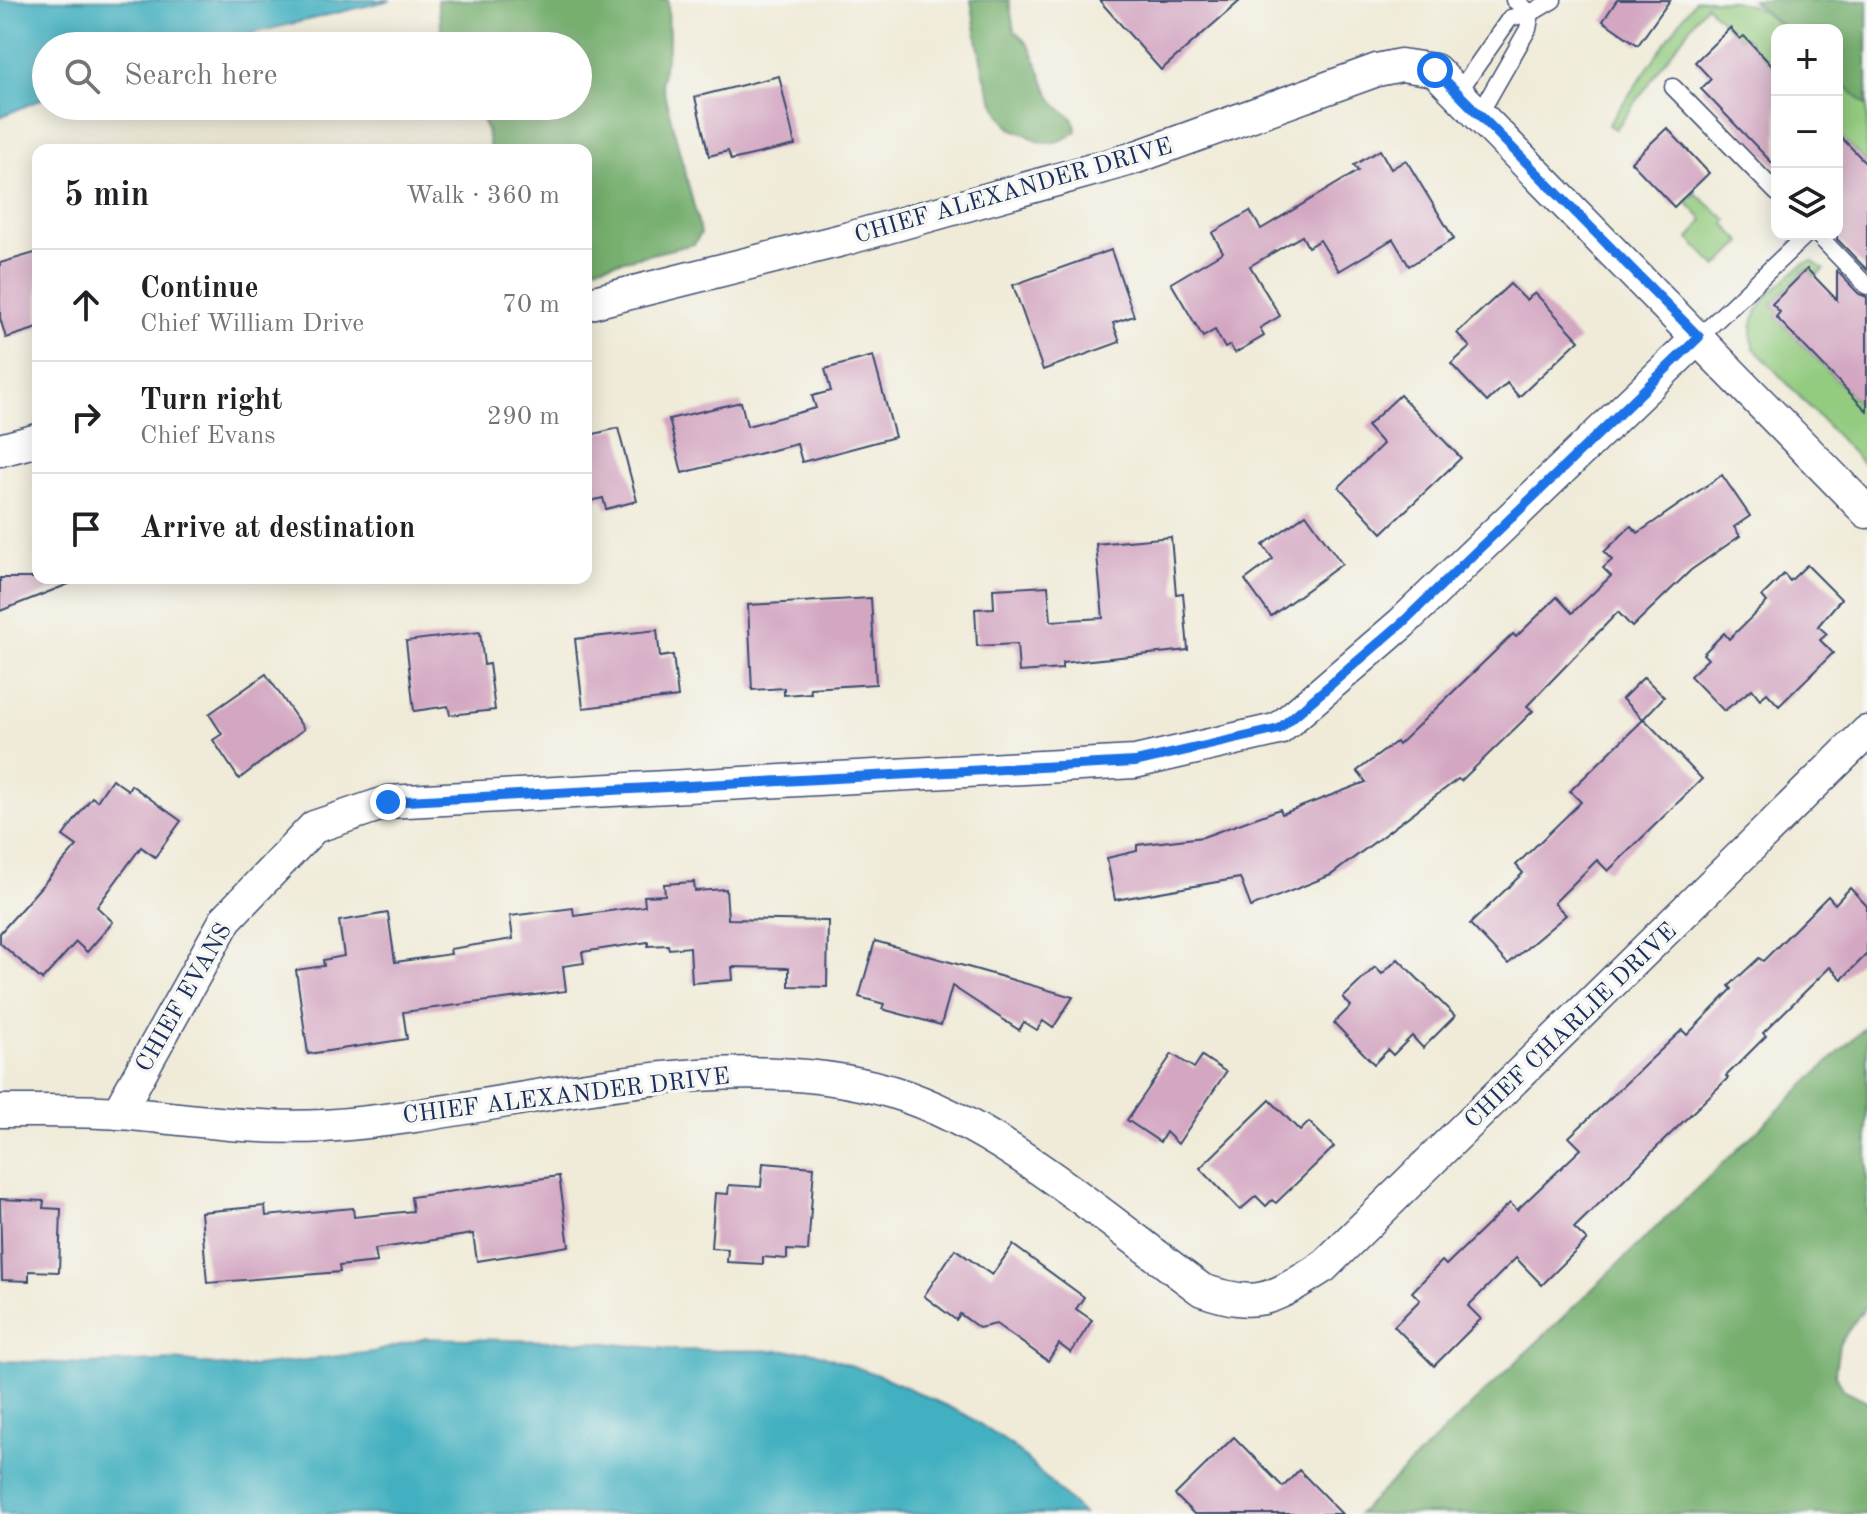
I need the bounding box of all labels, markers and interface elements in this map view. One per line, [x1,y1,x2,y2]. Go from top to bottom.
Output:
map controls [1771,24,1843,240]
button: + [1771,24,1843,96]
search box [32,32,592,120]
route start [1417,52,1453,88]
icon: search [60,54,104,98]
text: Search here [124,61,278,91]
button: − [1771,96,1843,168]
street label: CHIEF ALEXANDER DRIVE [852,135,1175,249]
button: layers [1771,168,1843,240]
text: 5 min [64,179,149,213]
text: Walk · 360 m [406,183,560,209]
text: Continue [140,274,259,304]
icon: ahead [64,283,108,327]
text: 70 m [502,292,560,318]
text: Chief William Drive [140,311,364,337]
text: Turn right [140,386,282,416]
icon: right [64,395,108,439]
text: 290 m [487,404,560,430]
text: Chief Evans [140,423,275,449]
icon: arrive [64,507,108,551]
text: Arrive at destination [140,514,415,544]
route end [370,784,406,820]
street label: CHIEF CHARLIE DRIVE [1461,919,1682,1134]
street label: CHIEF EVANS [133,920,237,1076]
street label: CHIEF ALEXANDER DRIVE [401,1065,731,1129]

